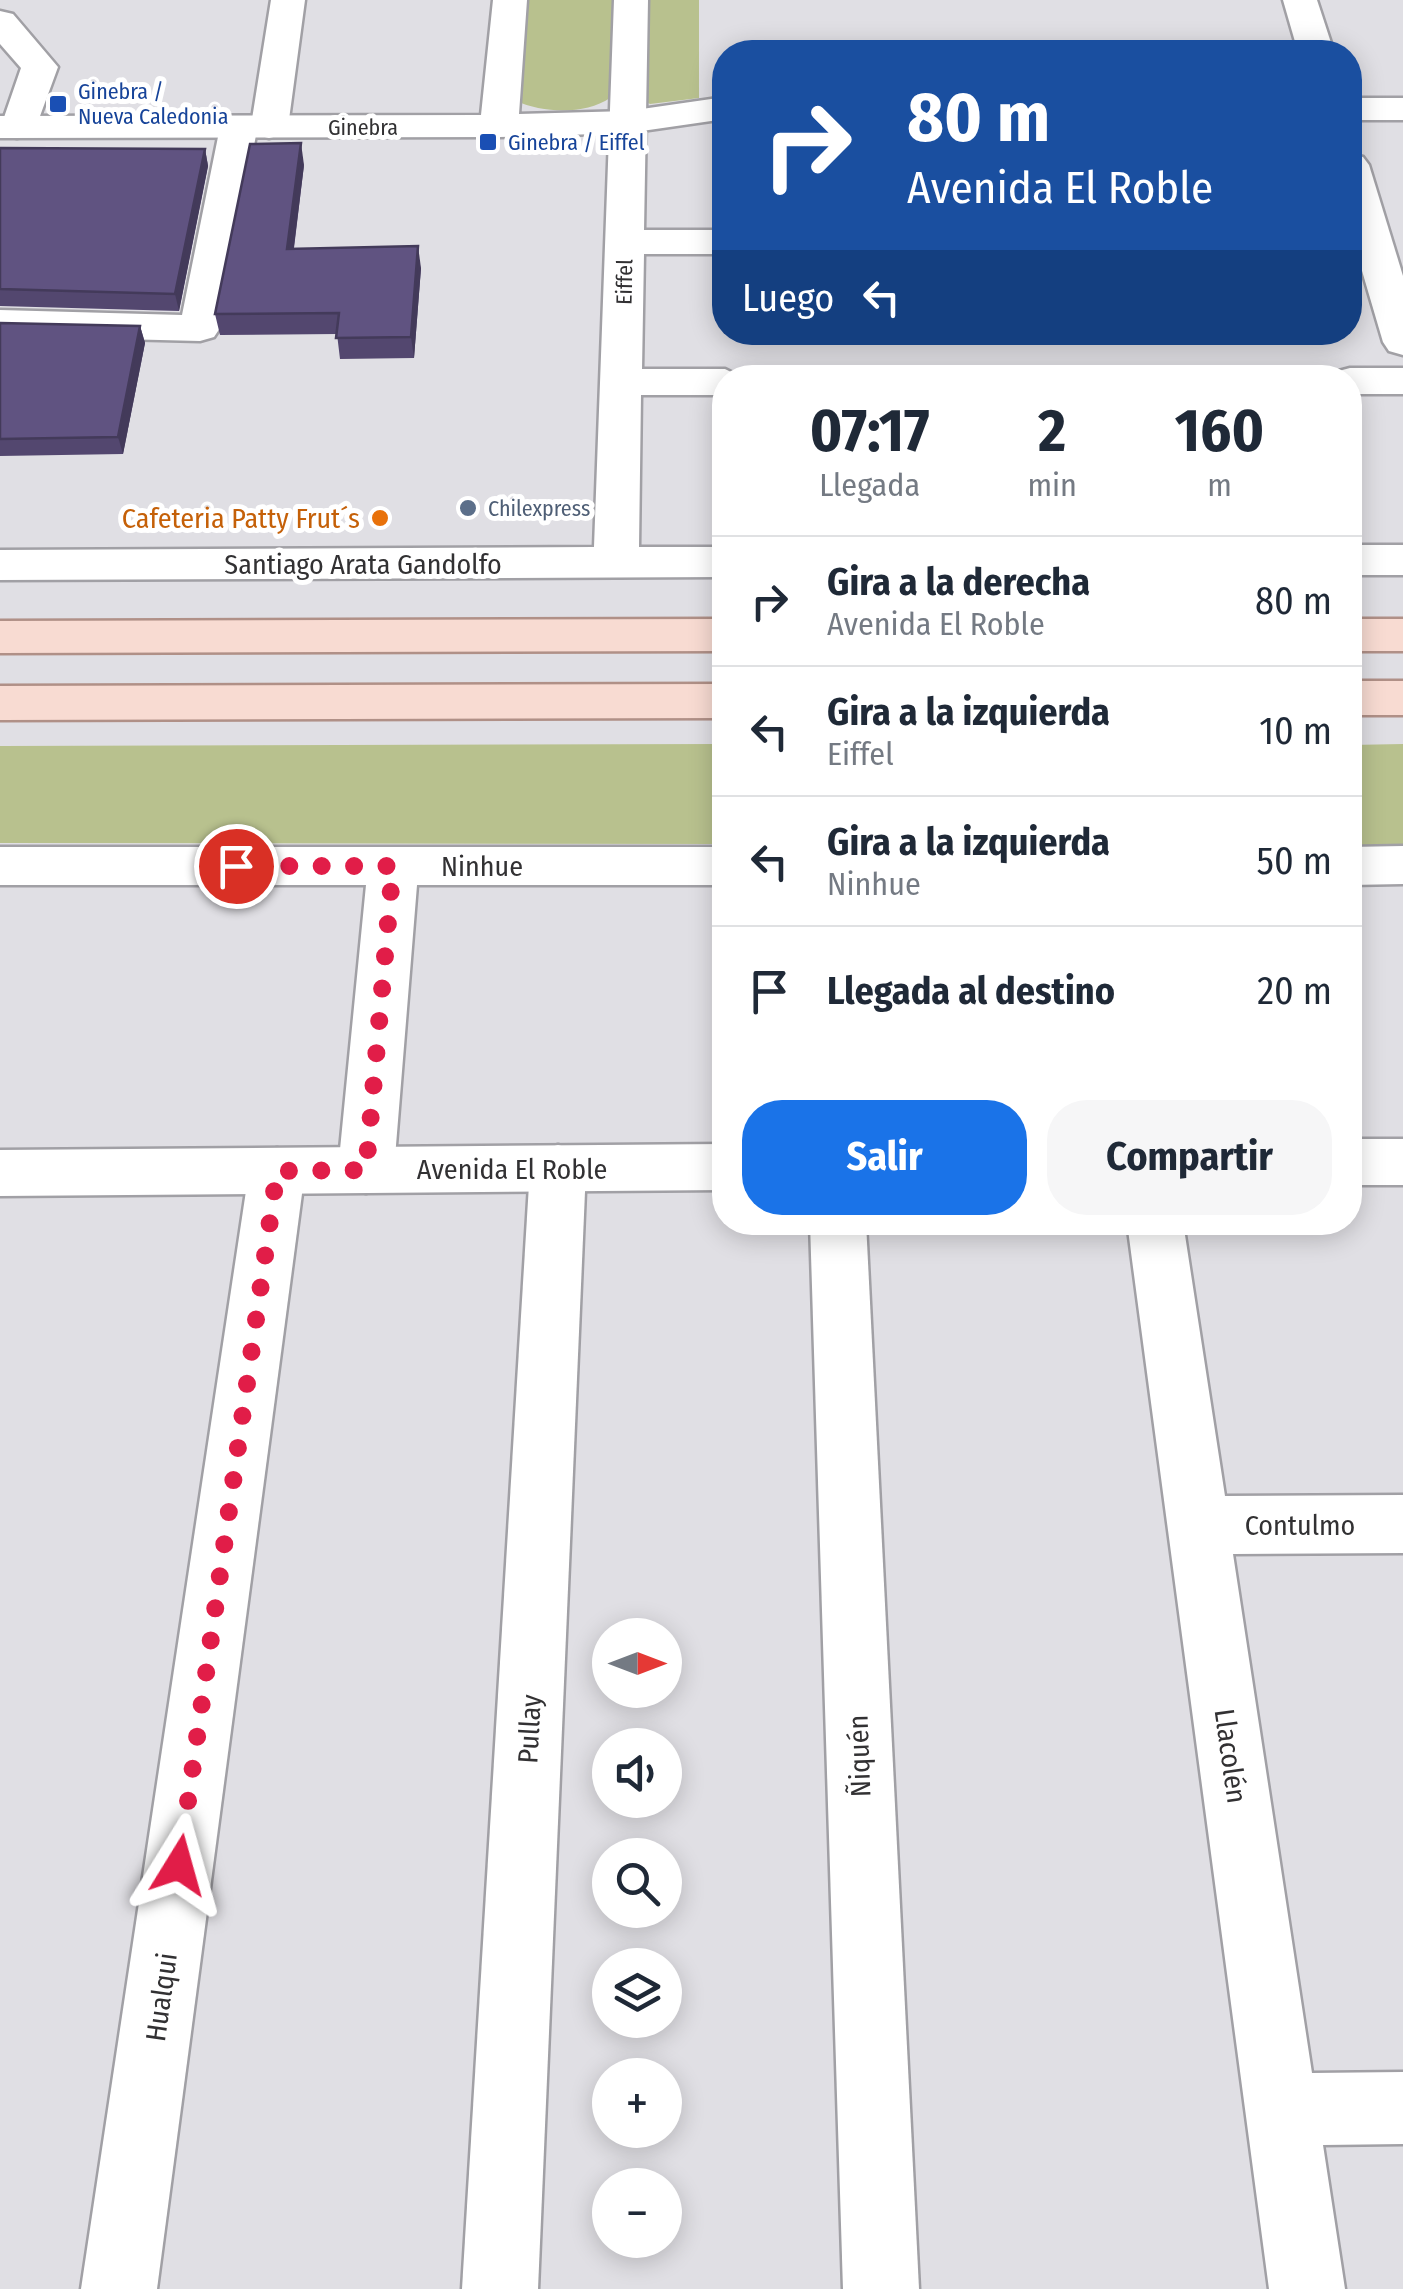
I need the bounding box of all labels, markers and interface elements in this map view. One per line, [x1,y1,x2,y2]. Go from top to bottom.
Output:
text: 80 m [907,76,1050,160]
place label: Ginebra / Nueva Caledonia [78,78,228,130]
icon: right [742,80,872,210]
marker: Ginebra / Nueva Caledonia [47,93,69,115]
street label: Ginebra [328,114,398,141]
place label: Ginebra / Eiffel [508,129,645,156]
marker: Ginebra / Eiffel [477,131,499,153]
text: Avenida El Roble [907,161,1213,215]
street label: Eiffel [611,259,638,305]
icon: left [854,270,909,325]
text: Luego [742,275,834,321]
text: 07:17 [810,395,930,467]
text: 2 [1038,395,1066,467]
text: 160 [1175,395,1264,467]
text: Llegada [819,466,920,504]
text: min [1027,466,1077,504]
text: m [1207,466,1232,504]
place label: Chilexpress [488,495,590,522]
marker: Chilexpress [457,497,479,519]
place label: Cafeteria Patty Frut´s [122,502,360,535]
marker: Cafeteria Patty Frut´s [369,507,391,529]
street label: Santiago Arata Gandolfo [224,548,502,581]
text: Gira a la derecha [827,559,1090,605]
icon: right [742,574,797,629]
text: 80 m [1255,578,1332,624]
text: Avenida El Roble [827,605,1045,643]
text: Gira a la izquierda [827,689,1110,735]
icon: left [742,704,797,759]
text: 10 m [1259,708,1332,754]
text: Eiffel [827,735,894,773]
text: Gira a la izquierda [827,819,1110,865]
pin [194,824,279,909]
icon: left [742,834,797,889]
text: 50 m [1257,838,1332,884]
icon: arrive [209,839,264,894]
street label: Ninhue [441,850,523,883]
text: Ninhue [827,865,921,903]
icon: arrive [742,964,797,1019]
text: Llegada al destino [827,968,1115,1014]
text: 20 m [1257,968,1332,1014]
button: Salir [742,1100,1027,1215]
button: Compartir [1047,1100,1332,1215]
street label: Avenida El Roble [417,1153,607,1186]
street label: Contulmo [1245,1509,1355,1542]
north arrow [592,1618,682,1708]
map controls [592,1618,682,2258]
street label: Pullay [511,1693,548,1764]
street label: Llacolén [1208,1707,1253,1805]
street label: Ñiquén [842,1714,877,1798]
button: sound [592,1728,682,1818]
position arrow [127,1813,231,1917]
button: search [592,1838,682,1928]
button: layers [592,1948,682,2038]
street label: Hualqui [139,1951,184,2043]
button: + [592,2058,682,2148]
button: − [592,2168,682,2258]

